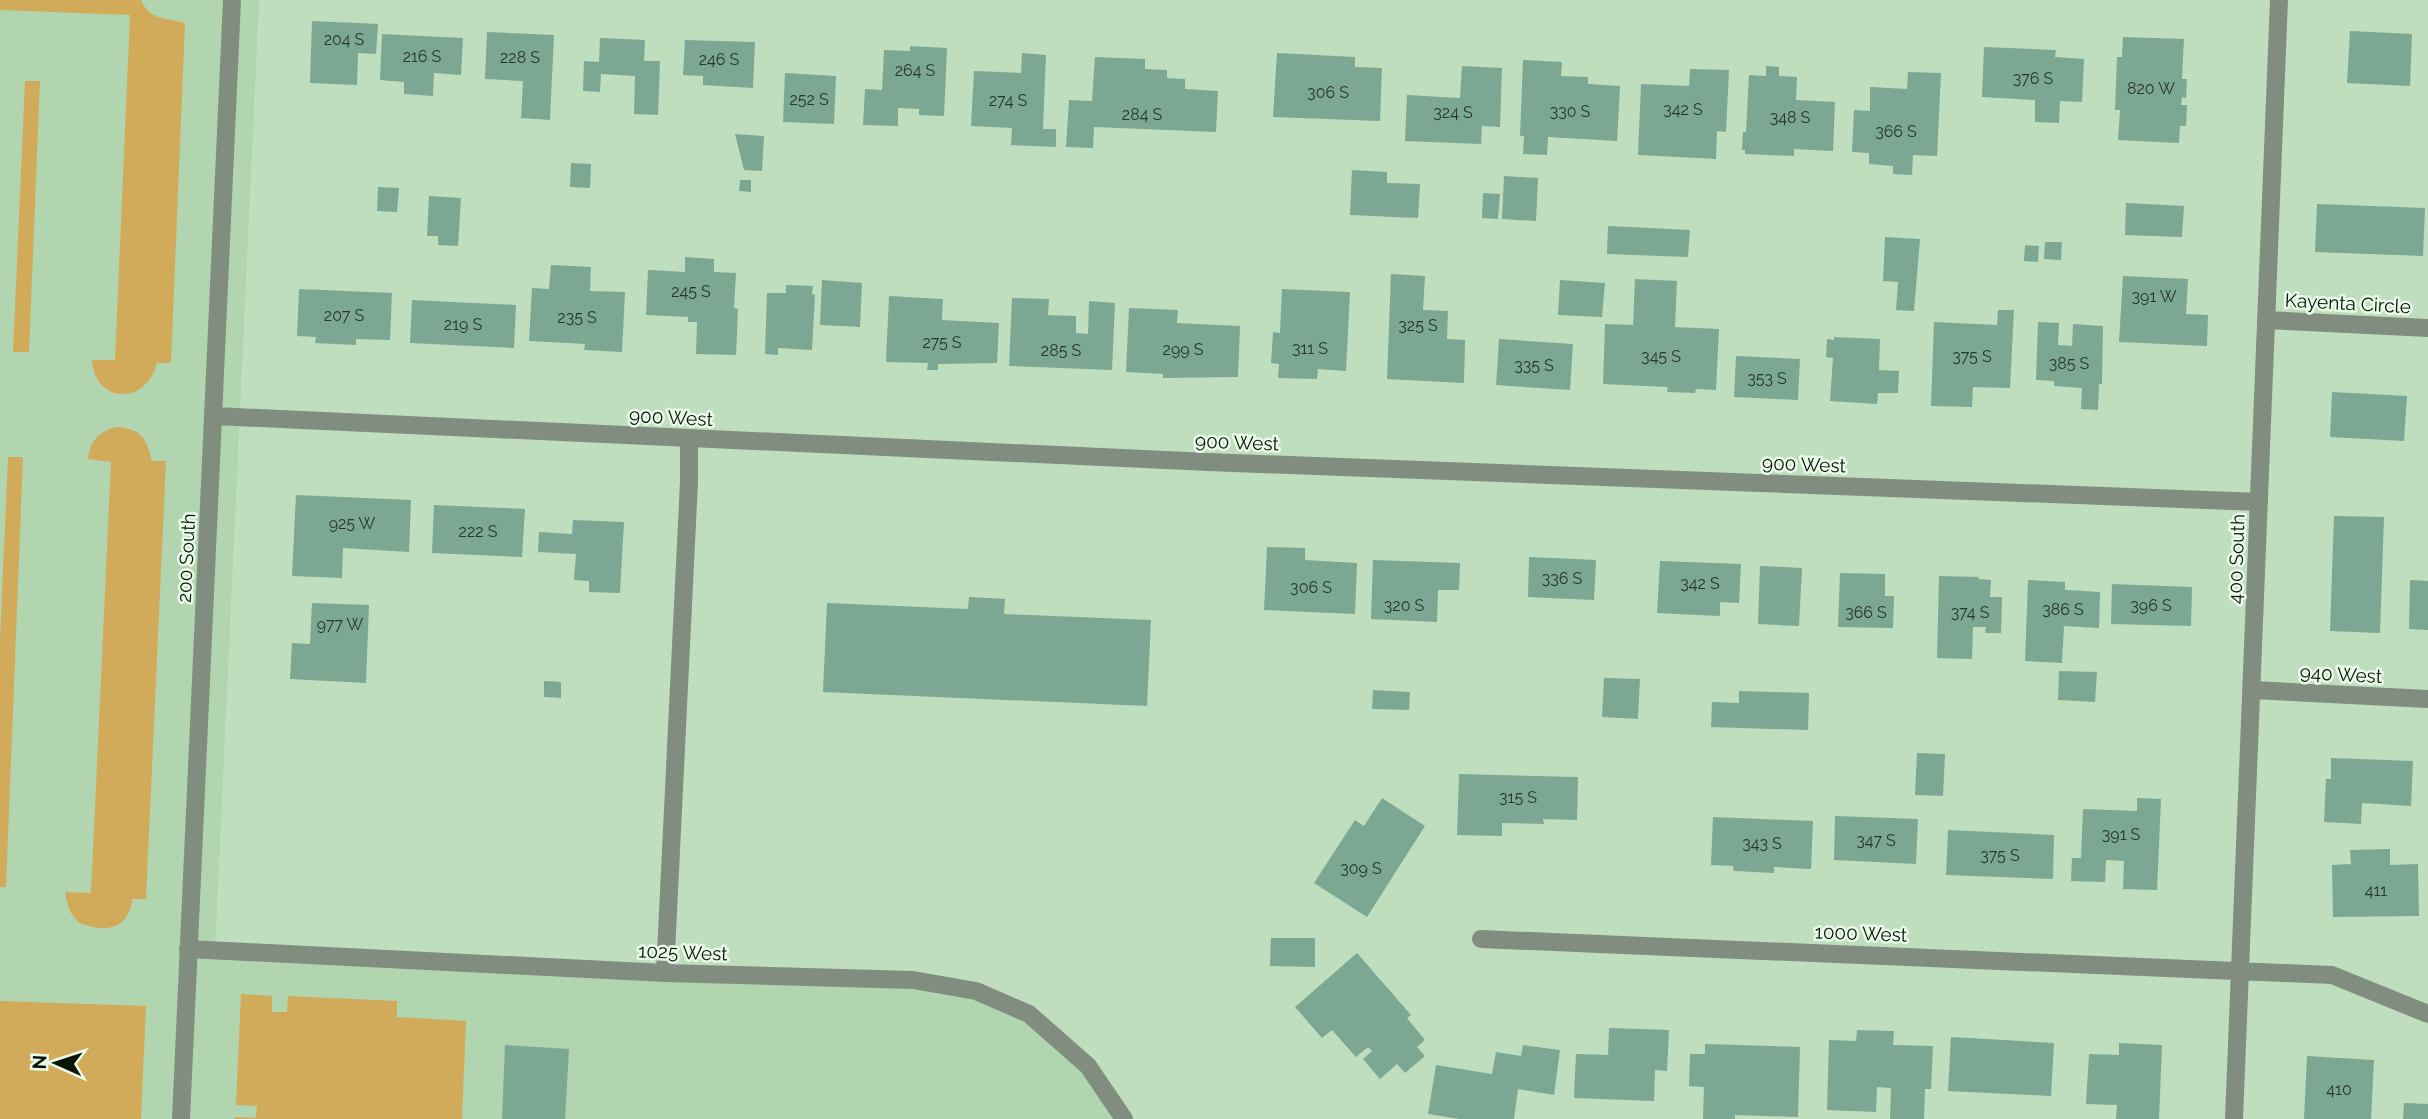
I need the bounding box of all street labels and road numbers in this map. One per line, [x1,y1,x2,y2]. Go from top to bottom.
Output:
street label: Kayenta Circle [2284,289,2412,317]
street label: 900 West [629,404,714,430]
street label: 900 West [1195,430,1280,454]
street label: 900 West [1762,452,1847,476]
street label: 200 South [173,513,199,603]
street label: 400 South [2223,514,2249,604]
street label: 940 West [2299,661,2383,687]
street label: 1000 West [1814,920,1908,946]
street label: 1025 West [638,939,729,965]

